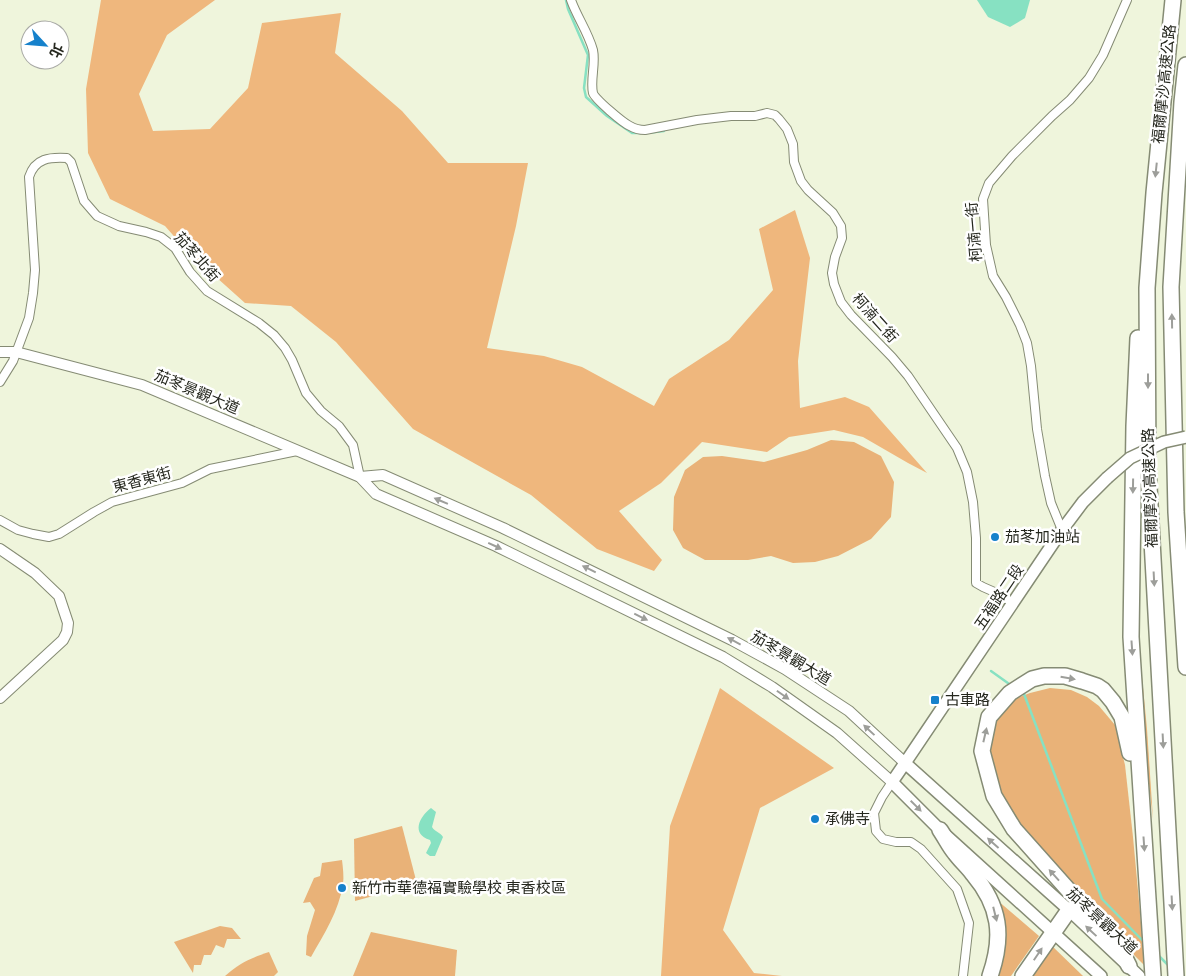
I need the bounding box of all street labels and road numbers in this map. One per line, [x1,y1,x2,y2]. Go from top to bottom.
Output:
street label: 福爾摩沙高速公路 [1149,23,1179,145]
street label: 柯湳一街 [962,201,986,263]
street label: 茄苳北街 [171,228,223,286]
street label: 柯湳二街 [848,290,902,346]
street label: 茄苳景觀大道 [152,366,242,418]
street label: 福爾摩沙高速公路 [1139,428,1161,548]
street label: 東香東街 [111,464,173,496]
street label: 五福路二段 [971,561,1027,633]
street label: 茄苳景觀大道 [748,627,834,689]
street label: 茄苳景觀大道 [1063,884,1141,958]

